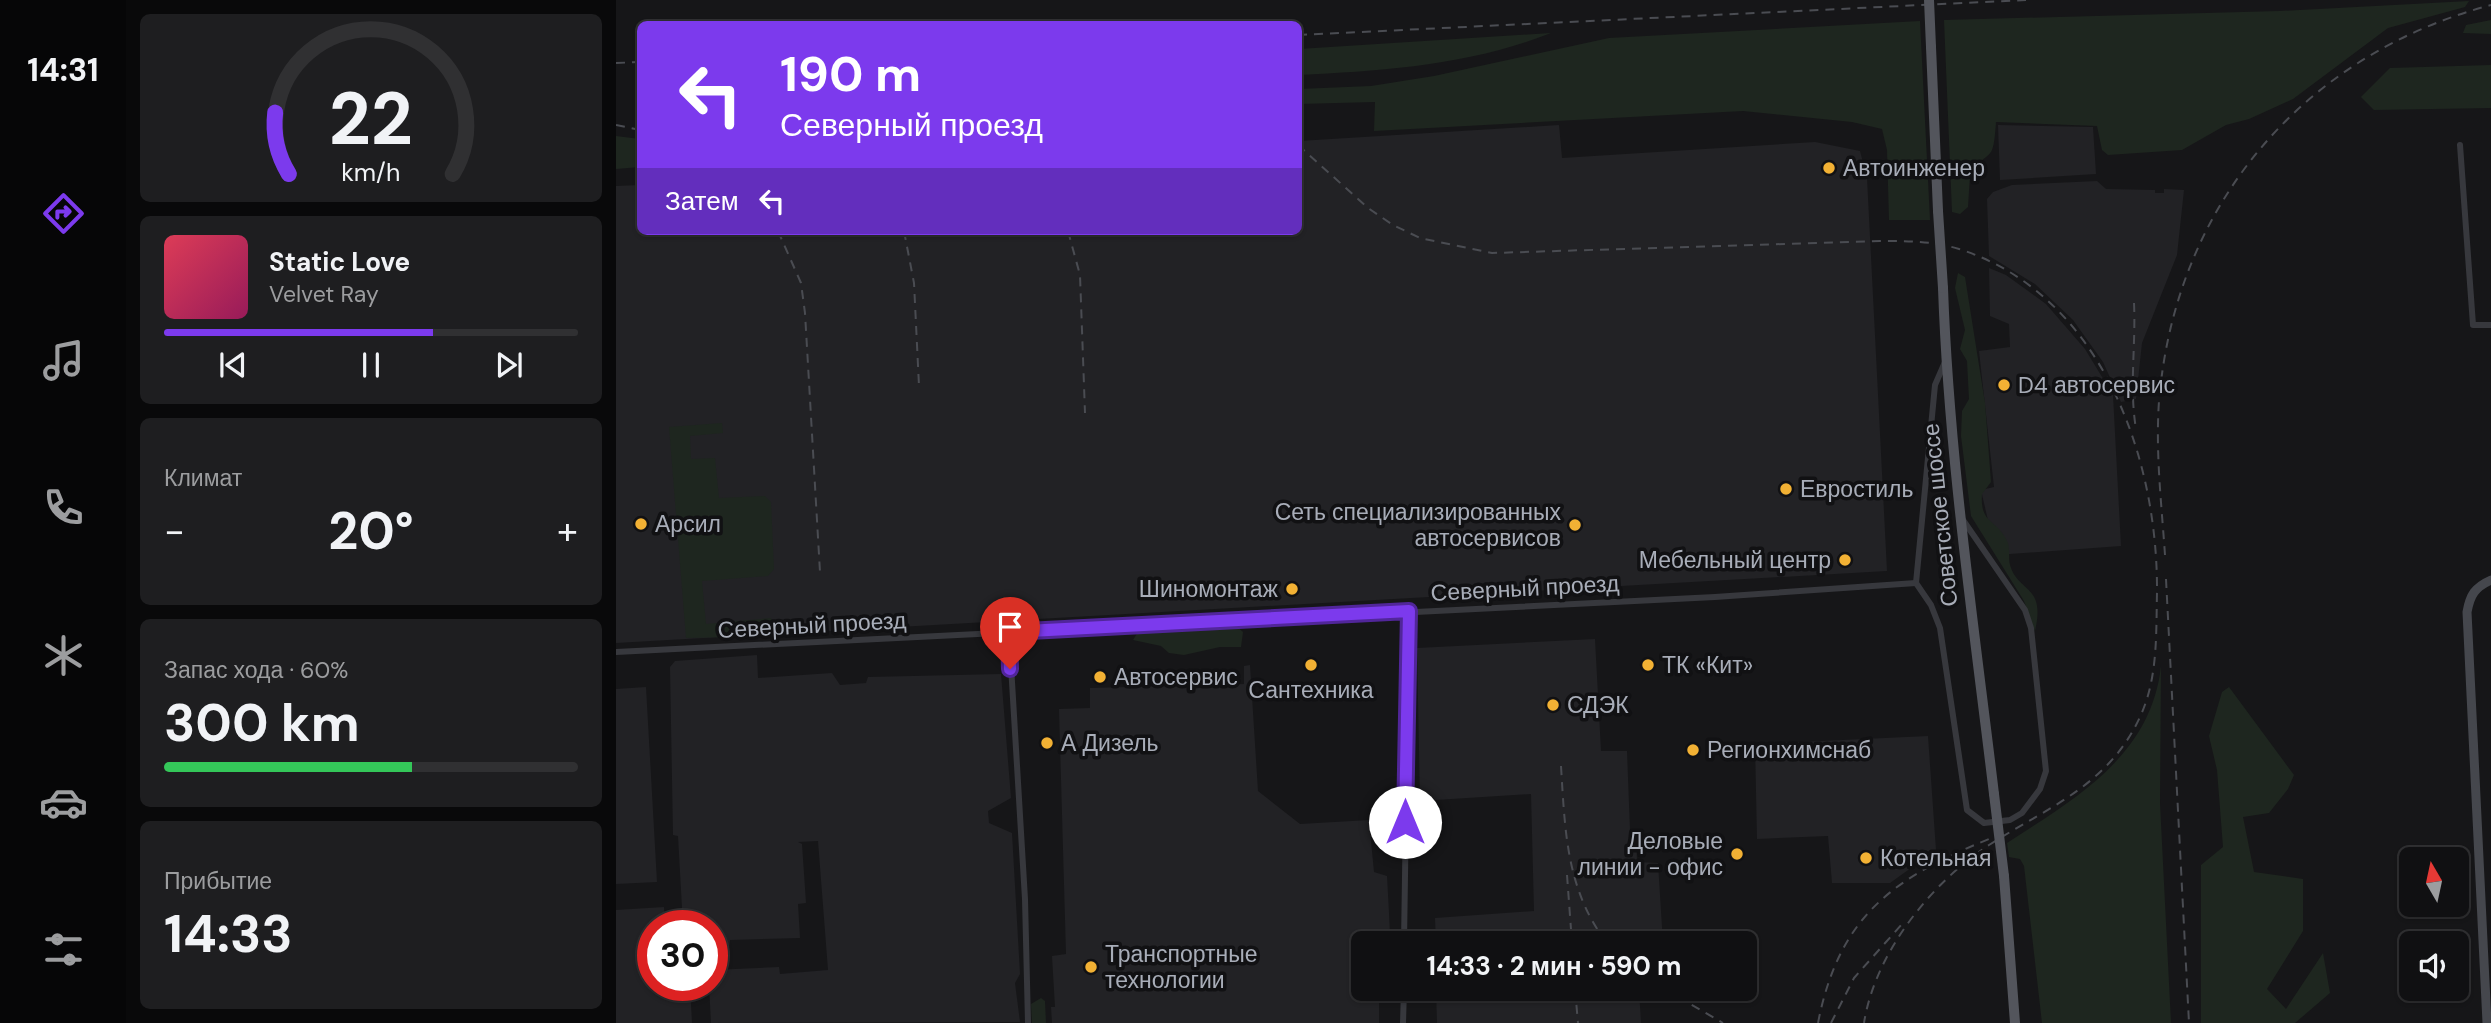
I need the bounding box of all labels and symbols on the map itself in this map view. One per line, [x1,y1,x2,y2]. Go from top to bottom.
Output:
place label: Автоинженер [1843,153,1985,183]
marker: Автоинженер [1821,160,1837,176]
place label: D4 автосервис [2018,370,2175,400]
marker: D4 автосервис [1996,377,2012,393]
street label: Советское шоссе [1915,422,1965,608]
place label: Евростиль [1800,474,1913,504]
marker: Евростиль [1778,481,1794,497]
place label: Сеть специализированных автосервисов [1275,497,1561,553]
place label: Арсил [655,509,721,539]
marker: Арсил [633,516,649,532]
marker: Сеть специализированных автосервисов [1567,517,1583,533]
place label: Мебельный центр [1639,545,1831,575]
marker: Мебельный центр [1837,552,1853,568]
street label: Северный проезд [1430,568,1621,608]
place label: Шиномонтаж [1139,574,1279,604]
marker: Шиномонтаж [1284,581,1300,597]
pin [980,597,1040,669]
street label: Северный проезд [717,605,908,645]
place label: ТК «Кит» [1662,650,1753,680]
marker: Сантехника [1303,657,1319,673]
marker: ТК «Кит» [1640,657,1656,673]
place label: Автосервис [1114,662,1238,692]
marker: Автосервис [1092,669,1108,685]
place label: Сантехника [1248,675,1374,705]
place label: СДЭК [1567,690,1629,720]
marker: СДЭК [1545,697,1561,713]
place label: А Дизель [1061,728,1159,758]
marker: А Дизель [1039,735,1055,751]
place label: Регионхимснаб [1707,735,1871,765]
marker: Регионхимснаб [1685,742,1701,758]
position arrow [1368,785,1442,859]
place label: Деловые линии - офис [1578,826,1723,882]
place label: Котельная [1880,843,1991,873]
marker: Деловые линии - офис [1729,846,1745,862]
north arrow [2399,847,2469,917]
marker: Котельная [1858,850,1874,866]
speed limit sign: 30 [637,910,728,1001]
place label: Транспортные технологии [1105,939,1258,995]
marker: Транспортные технологии [1083,959,1099,975]

